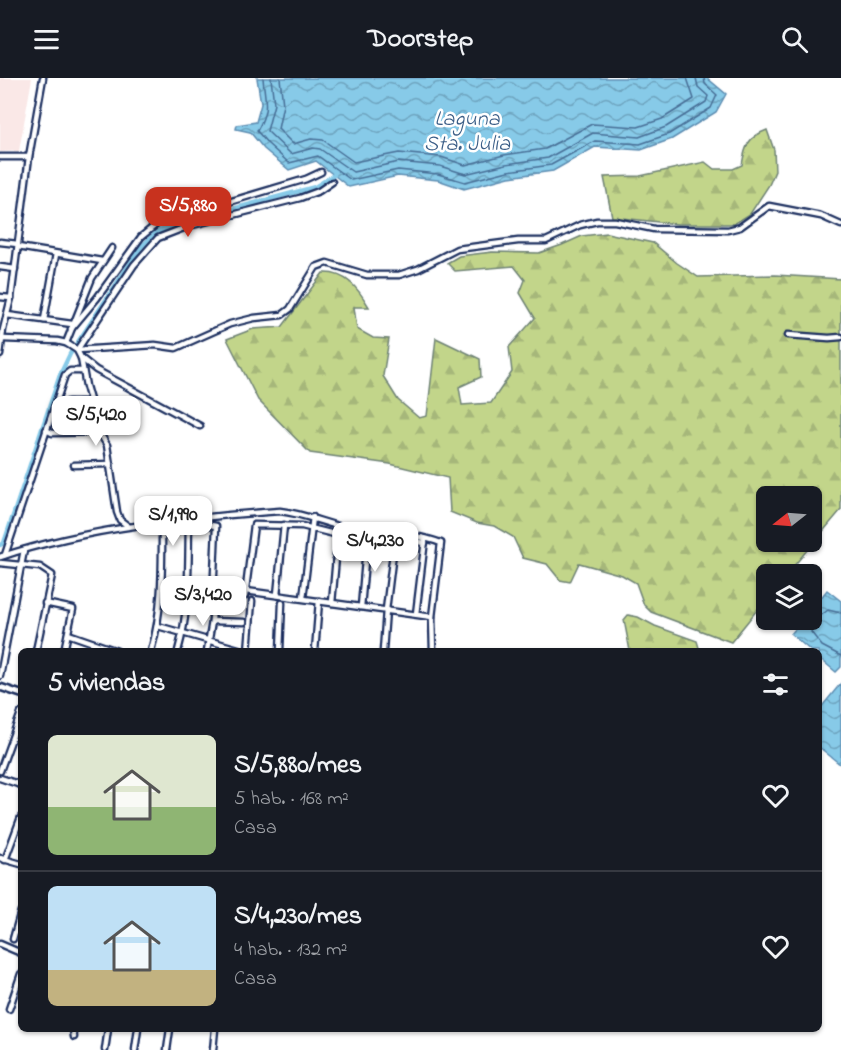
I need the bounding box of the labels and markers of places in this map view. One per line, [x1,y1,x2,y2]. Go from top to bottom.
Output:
pin: S/5,880 [133,187,243,238]
pin: S/5,420 [41,396,151,447]
pin: S/1,990 [118,496,228,547]
pin: S/4,230 [320,522,430,573]
pin: S/3,420 [148,576,258,627]

